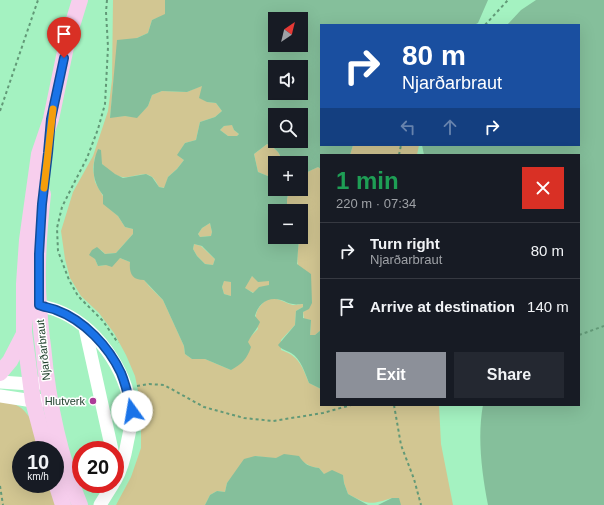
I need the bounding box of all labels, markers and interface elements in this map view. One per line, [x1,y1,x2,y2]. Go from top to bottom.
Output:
north arrow [268,12,308,52]
map controls [268,12,308,244]
pin [47,17,81,58]
icon: arrive [53,23,75,45]
icon: right [336,40,388,92]
text: 80 m [402,40,466,71]
button: sound [268,60,308,100]
text: Njarðarbraut [402,73,502,93]
button: search [268,108,308,148]
icon: left [397,116,419,138]
icon: ahead [439,116,461,138]
icon: right [481,116,503,138]
button: + [268,156,308,196]
text: 1 min [336,167,399,194]
button: close [522,167,564,209]
text: 220 m · 07:34 [336,196,416,211]
button: − [268,204,308,244]
text: Turn right [370,235,440,252]
icon: right [336,240,358,262]
text: 80 m [531,242,564,259]
text: Njarðarbraut [370,252,442,267]
icon: arrive [336,296,358,318]
text: Arrive at destination [370,298,515,315]
text: 140 m [527,298,569,315]
street label: Njarðarbraut [34,319,52,381]
button: Exit [336,352,446,398]
button: Share [454,352,564,398]
position arrow [111,390,153,432]
place label: Hlutverk [45,395,85,407]
marker: Hlutverk [88,396,98,406]
speed limit sign: 20 [72,441,124,493]
text: 10 [27,451,49,473]
text: km/h [27,471,49,482]

